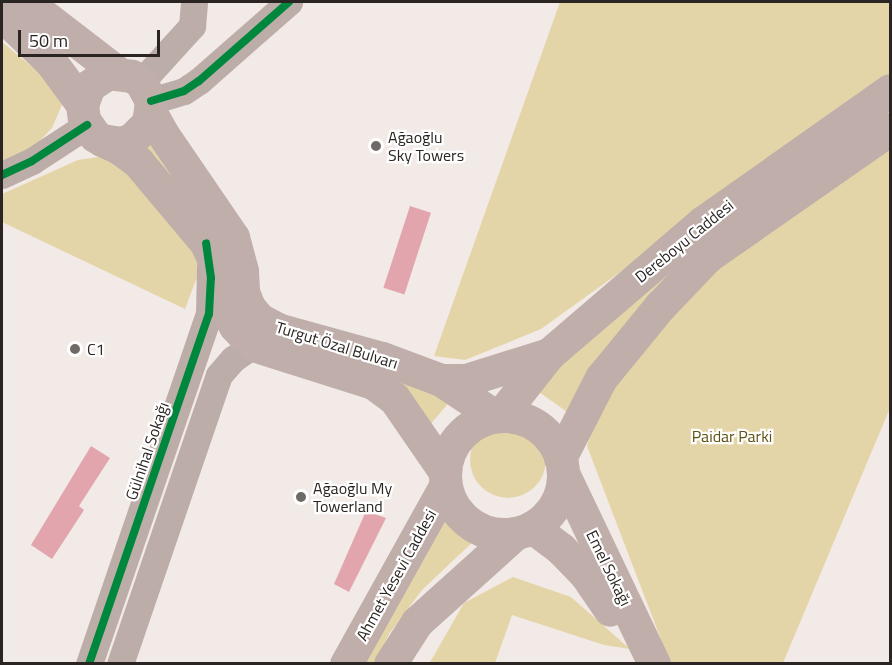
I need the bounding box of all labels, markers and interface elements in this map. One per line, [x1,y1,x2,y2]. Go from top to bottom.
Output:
scale bar [21,18,164,56]
text: 50 m [29,27,68,54]
place label: Ağaoğlu Sky Towers [388,127,464,165]
marker: Ağaoğlu Sky Towers [369,139,383,153]
street label: Dereboyu Caddesi [631,195,737,287]
street label: Turgut Özal Bulvarı [274,317,400,373]
place label: C1 [87,339,105,359]
marker: C1 [68,342,82,356]
street label: Gülnihal Sokağı [121,399,173,503]
park label: Paidar Parki [692,426,772,446]
place label: Ağaoğlu My Towerland [313,478,392,516]
marker: Ağaoğlu My Towerland [294,490,308,504]
street label: Ahmet Yesevi Caddesi [352,506,440,644]
street label: Emel Sokağı [582,527,636,609]

